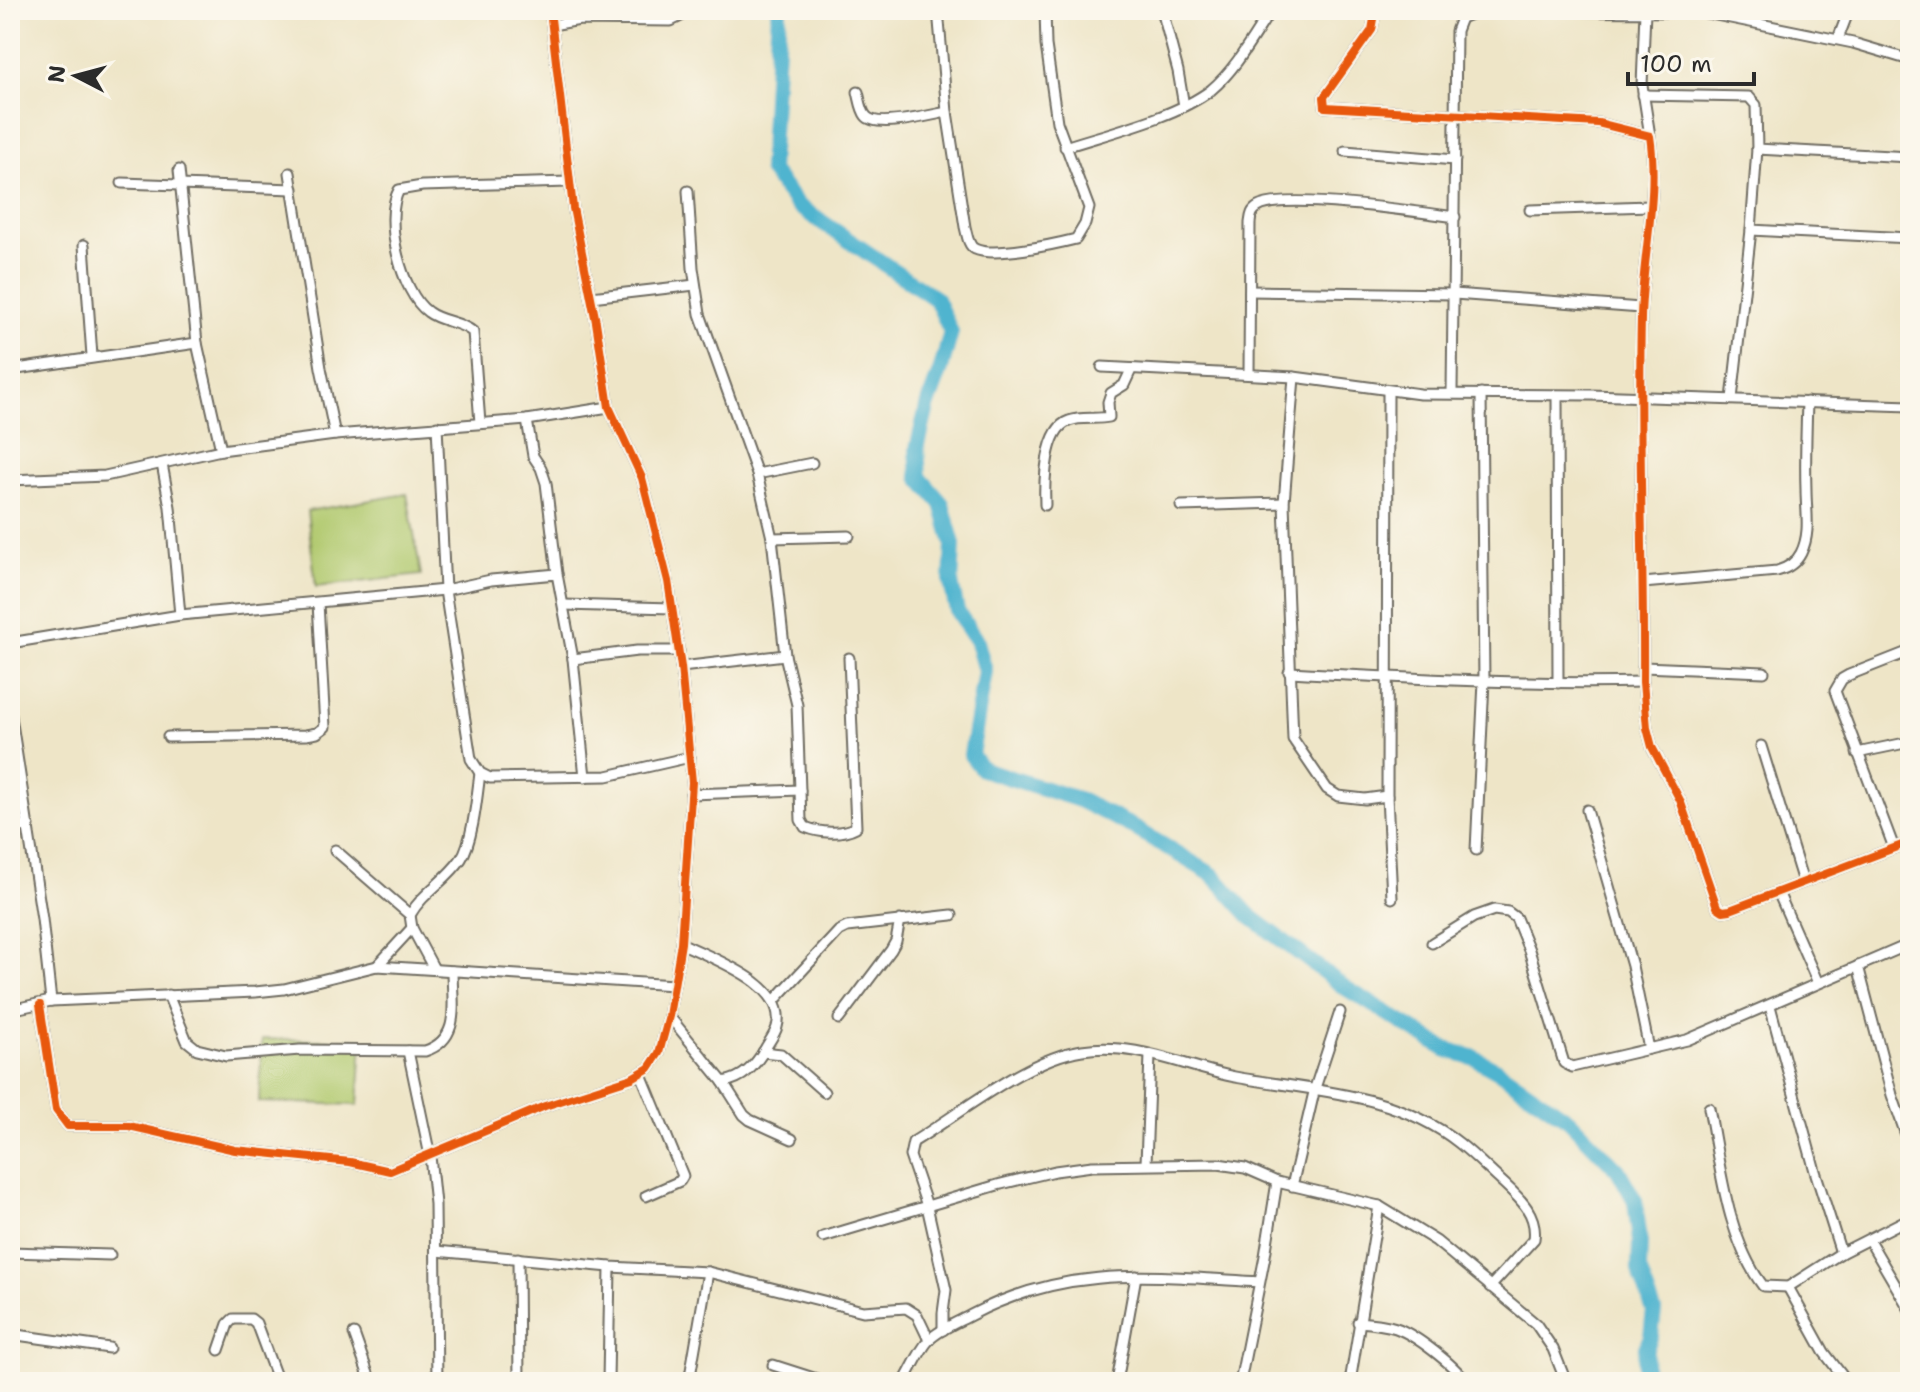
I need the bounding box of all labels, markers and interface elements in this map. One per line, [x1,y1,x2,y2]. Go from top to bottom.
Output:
north arrow [36,36,116,116]
scale bar [1628,36,1754,86]
text: 100 m [1640,48,1712,80]
text: N [41,64,72,84]

